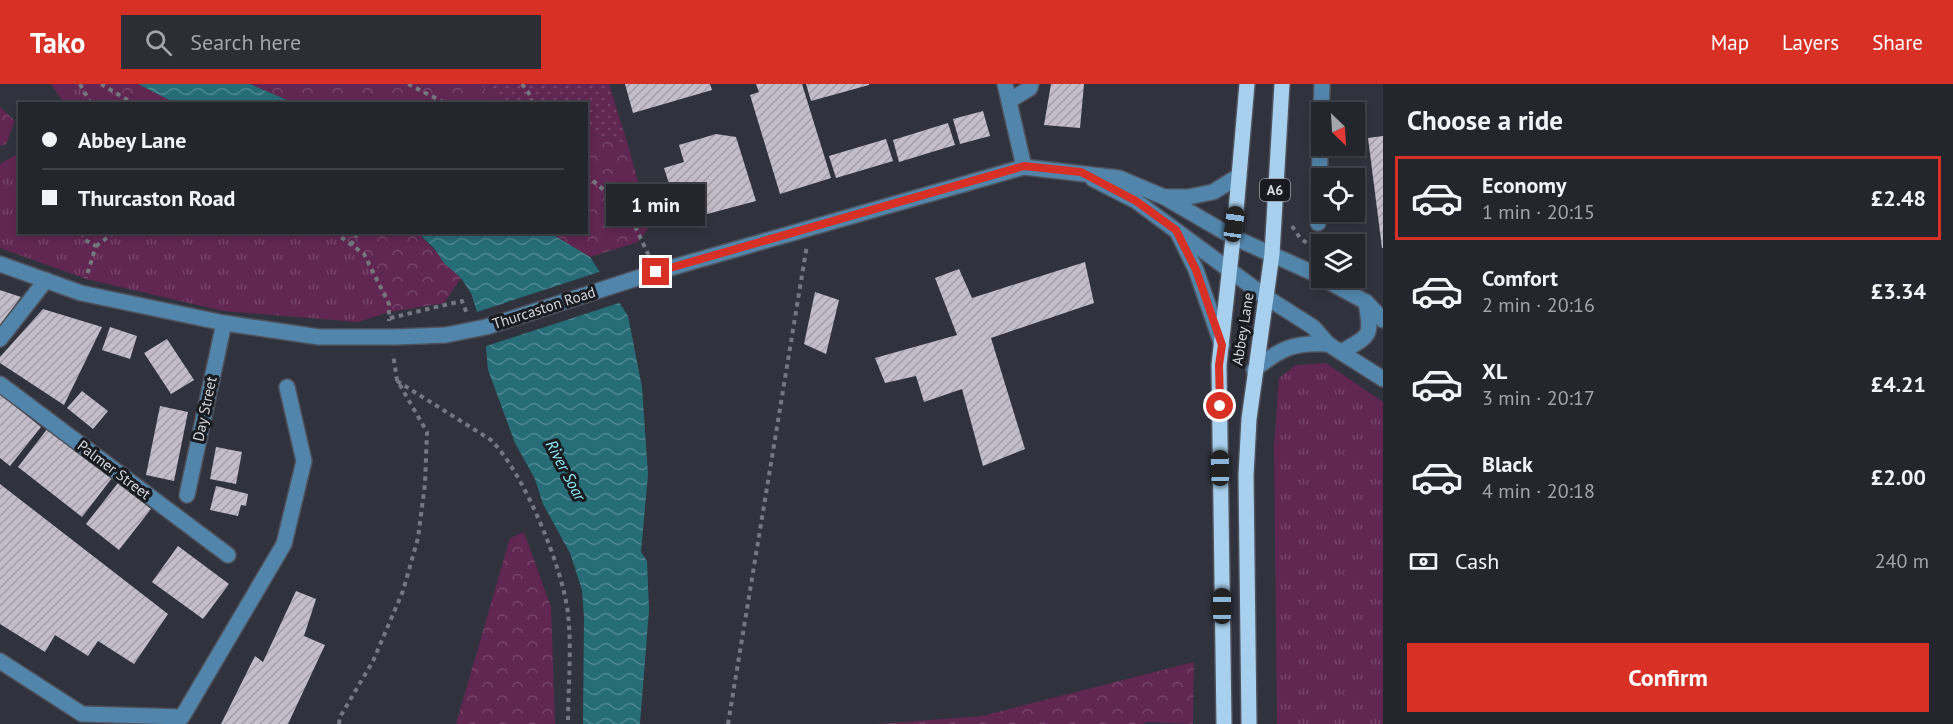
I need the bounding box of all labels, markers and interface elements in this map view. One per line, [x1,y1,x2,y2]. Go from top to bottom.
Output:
search box [121,15,541,69]
text: Tako [30,24,85,61]
icon: search [142,26,175,59]
text: Search here [190,28,301,56]
text: Map [1711,29,1749,56]
text: Layers [1782,29,1839,56]
text: Share [1872,29,1923,56]
north arrow [1311,102,1365,156]
map controls [1311,102,1365,288]
text: Choose a ride [1407,103,1563,137]
text: Abbey Lane [78,126,186,154]
button: locate [1311,168,1365,222]
icon: car [1410,171,1464,225]
text: Economy [1482,171,1566,199]
road number: A6 [1260,179,1290,201]
text: Thurcaston Road [78,184,235,212]
text: £2.48 [1871,184,1926,212]
callout: 1 min [606,185,706,227]
text: 1 min [631,192,680,218]
text: 1 min · 20:15 [1482,199,1595,225]
car [1223,205,1245,243]
button: layers [1311,234,1365,288]
route end [642,258,669,285]
icon: car [1410,264,1464,318]
text: Comfort [1482,264,1558,292]
text: £3.34 [1871,277,1926,305]
street label: Thurcaston Road [490,282,598,333]
street label: Abbey Lane [1227,291,1258,367]
text: 2 min · 20:16 [1482,292,1595,318]
icon: car [1410,357,1464,411]
text: XL [1482,357,1507,385]
text: £4.21 [1871,370,1926,398]
street label: Day Street [188,375,221,443]
text: 3 min · 20:17 [1482,385,1595,411]
route start [1206,392,1233,419]
street label: Palmer Street [74,436,155,503]
water label: River Soar [542,436,591,505]
car [1211,450,1229,486]
icon: car [1410,450,1464,504]
text: Black [1482,450,1533,478]
text: £2.00 [1871,463,1926,491]
text: 4 min · 20:18 [1482,478,1595,504]
icon: cash [1407,545,1440,578]
text: Cash [1455,547,1499,575]
text: 240 m [1875,548,1929,574]
car [1213,588,1231,624]
button: Confirm [1407,643,1929,712]

